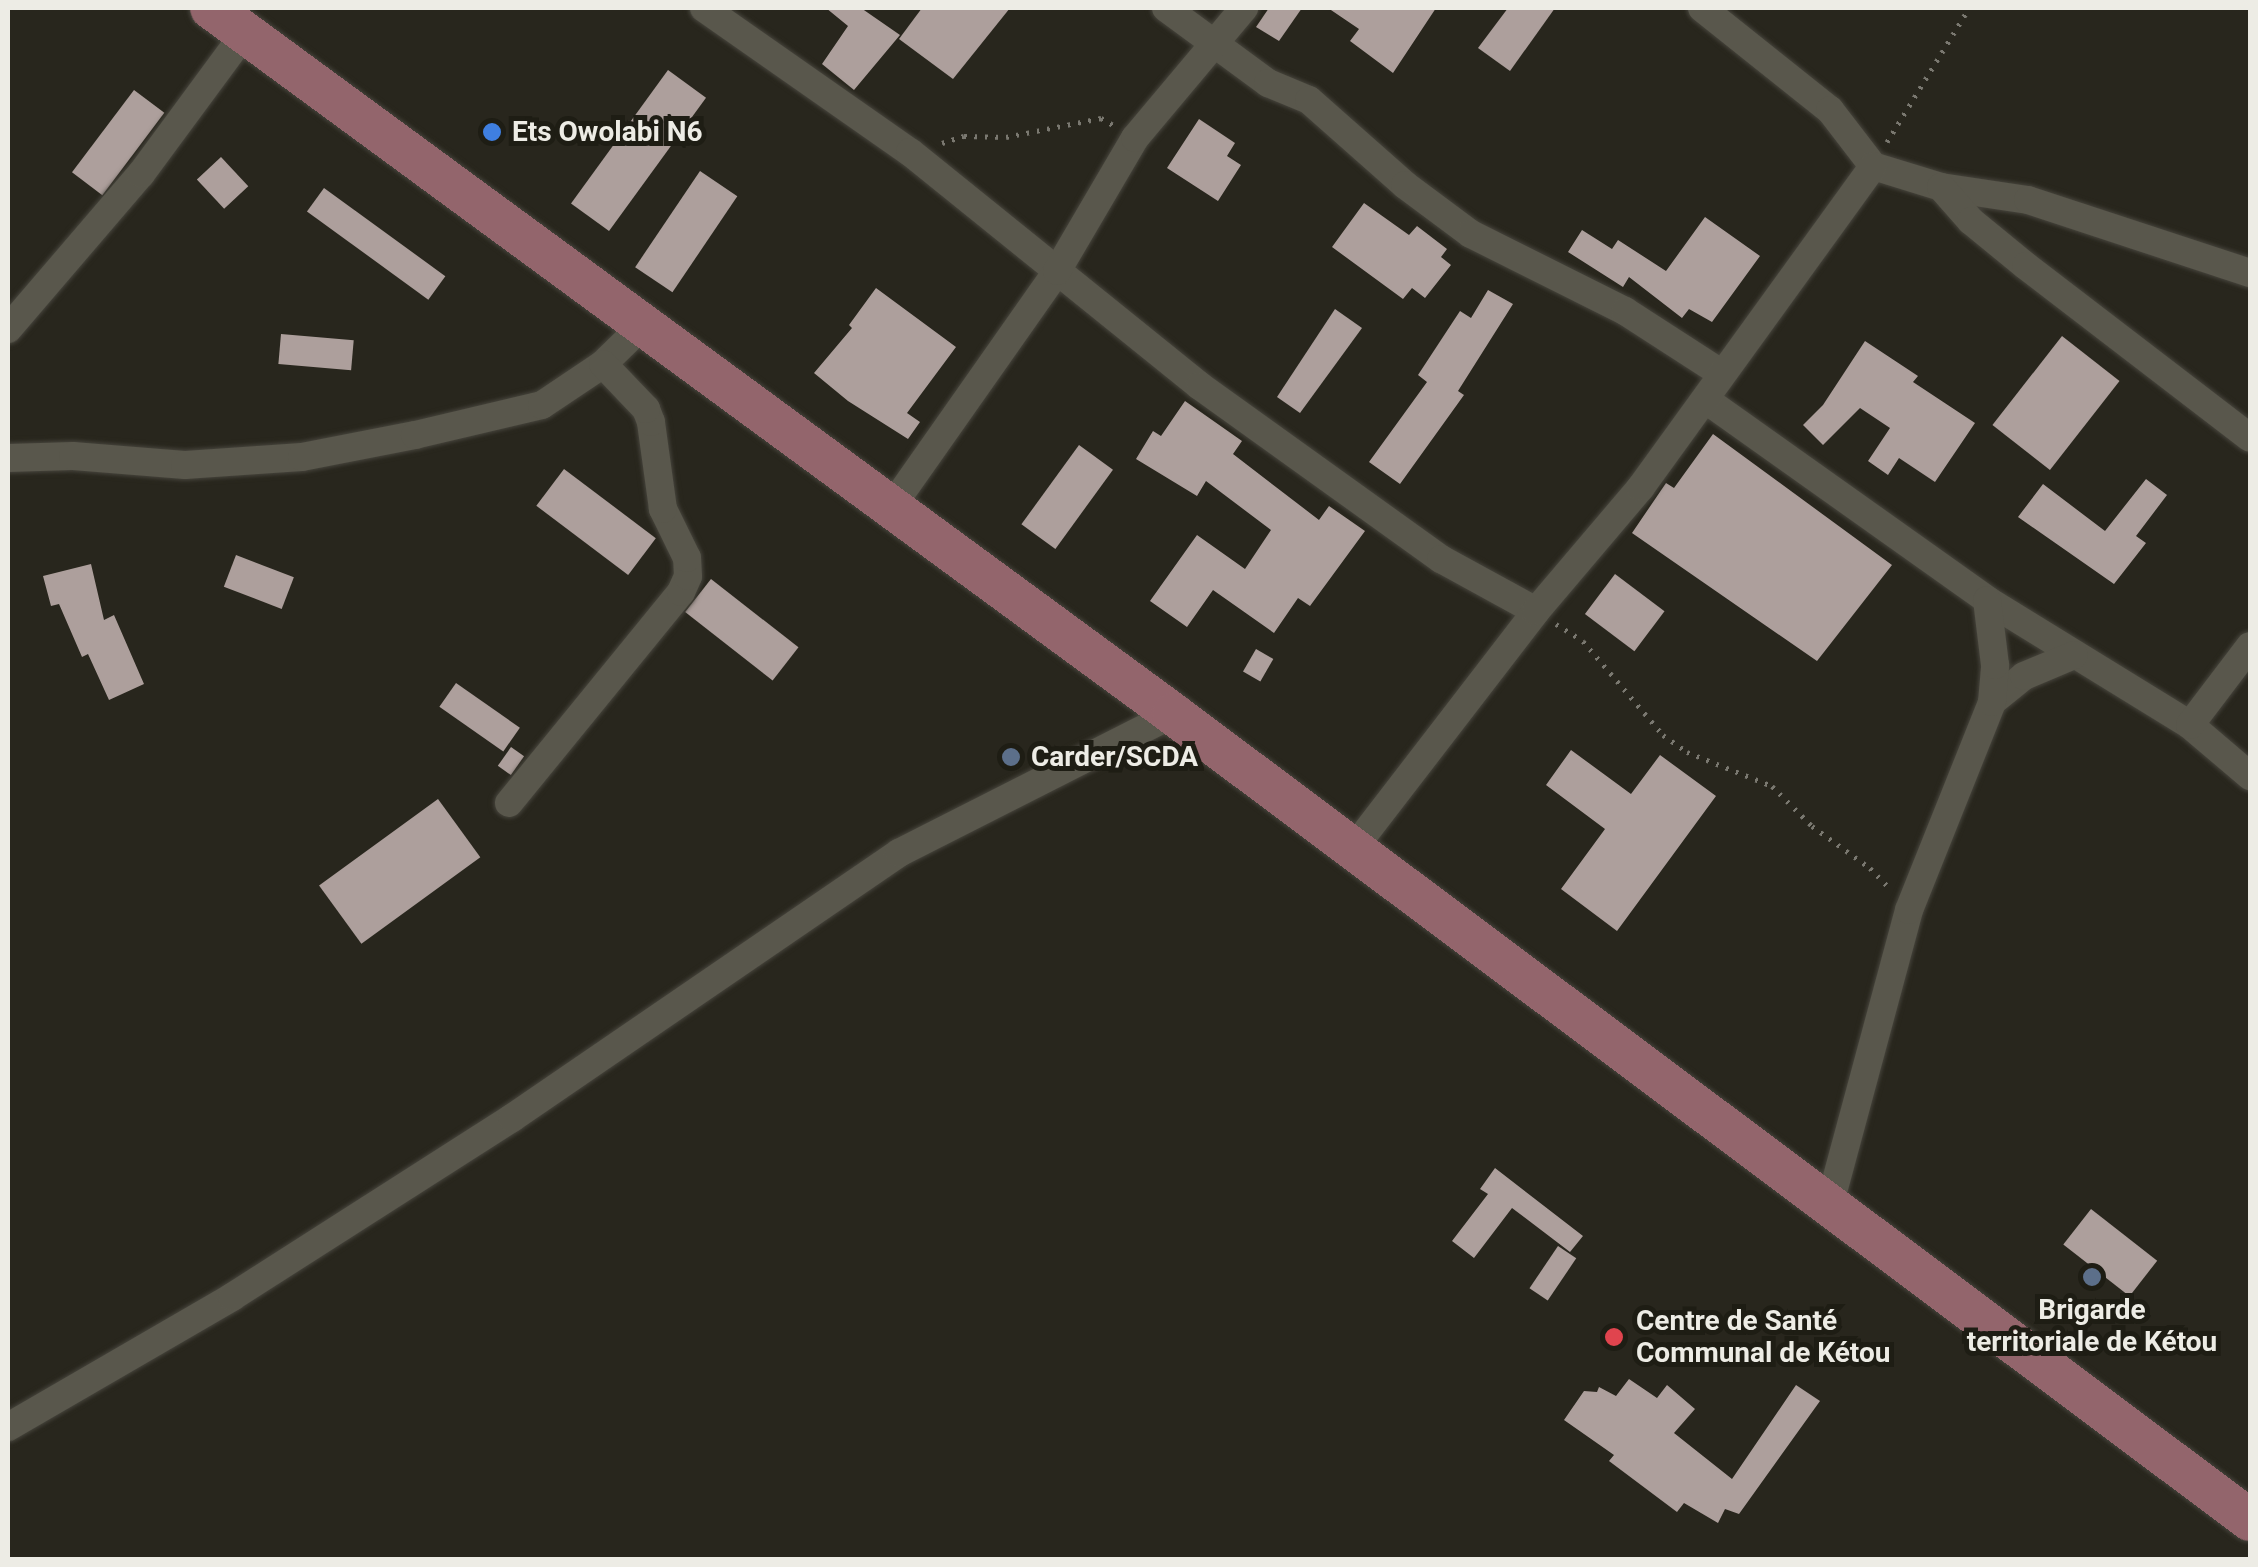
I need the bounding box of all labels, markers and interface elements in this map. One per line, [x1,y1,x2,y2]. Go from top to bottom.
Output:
place label: Ets Owolabi N6 [512,115,703,149]
marker: Ets Owolabi N6 [481,121,503,143]
place label: Carder/SCDA [1031,740,1198,774]
marker: Carder/SCDA [1000,746,1022,768]
marker: Brigarde territoriale de Kétou [2081,1266,2103,1288]
place label: Brigarde territoriale de Kétou [1967,1293,2217,1359]
place label: Centre de Santé Communal de Kétou [1636,1304,1890,1370]
marker: Centre de Santé Communal de Kétou [1601,1324,1627,1350]

